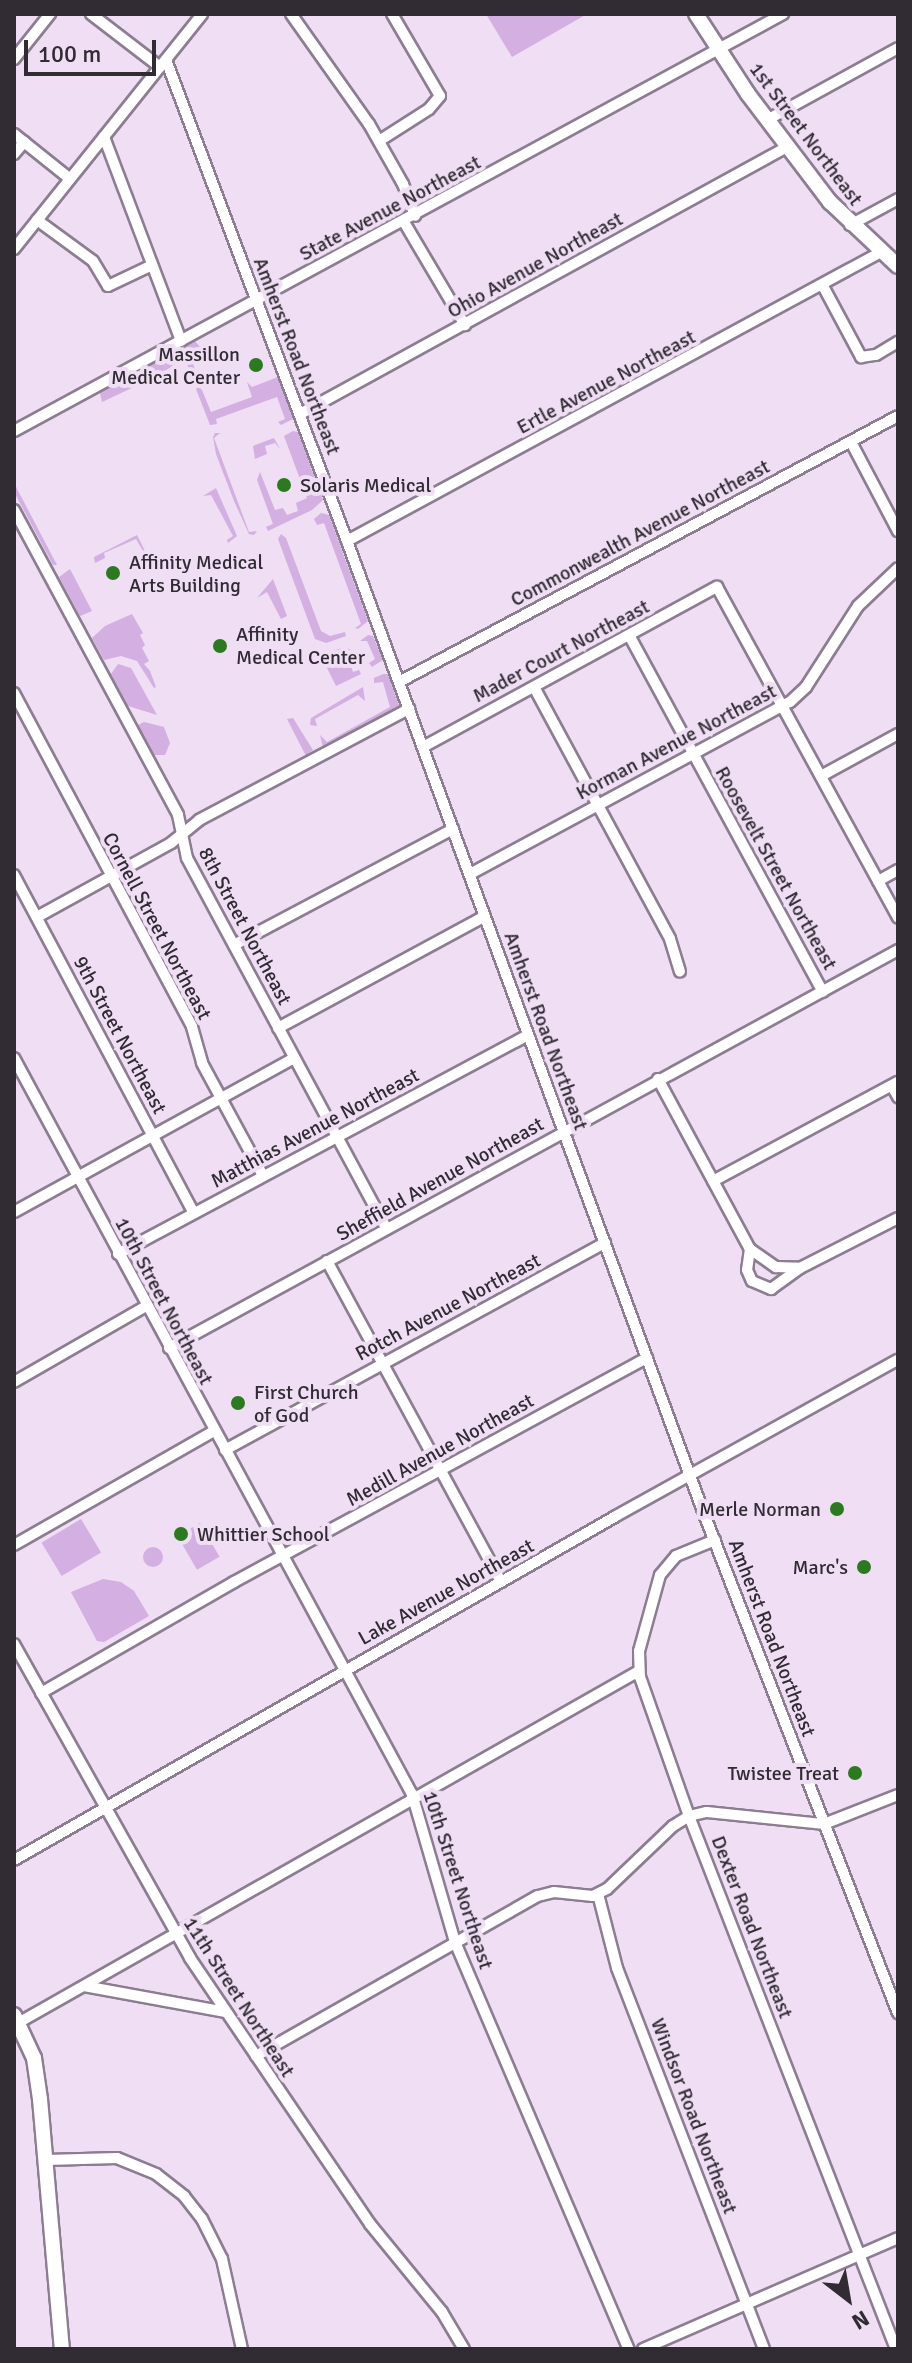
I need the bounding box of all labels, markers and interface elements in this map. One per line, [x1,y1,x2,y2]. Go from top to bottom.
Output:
scale bar [28,24,160,74]
text: 100 m [38,39,101,69]
street label: 1st Street Northeast [744,58,868,210]
street label: State Avenue Northeast [295,150,485,266]
street label: Ohio Avenue Northeast [443,207,627,323]
street label: Amherst Road Northeast [248,254,346,458]
street label: Ertle Avenue Northeast [513,325,699,439]
place label: Massillon Medical Center [111,342,240,389]
marker: Massillon Medical Center [247,356,265,374]
street label: Commonwealth Avenue Northeast [506,454,774,612]
place label: Solaris Medical [300,473,431,497]
marker: Solaris Medical [275,476,293,494]
place label: Affinity Medical Arts Building [129,550,263,597]
marker: Affinity Medical Arts Building [104,564,122,582]
street label: Mader Court Northeast [469,594,653,708]
place label: Affinity Medical Center [236,622,365,669]
marker: Affinity Medical Center [211,637,229,655]
street label: Korman Avenue Northeast [572,679,780,805]
street label: Roosevelt Street Northeast [710,762,842,974]
street label: Cornell Street Northeast [97,828,217,1024]
street label: 8th Street Northeast [193,843,297,1009]
street label: Amherst Road Northeast [499,929,593,1133]
street label: 9th Street Northeast [68,952,172,1118]
street label: Matthias Avenue Northeast [207,1063,423,1193]
street label: Sheffield Avenue Northeast [332,1112,548,1246]
street label: 10th Street Northeast [110,1213,218,1389]
street label: Rotch Avenue Northeast [351,1248,545,1366]
place label: First Church of God [254,1380,359,1427]
street label: Medill Avenue Northeast [342,1388,538,1512]
marker: First Church of God [229,1394,247,1412]
place label: Merle Norman [699,1497,821,1521]
marker: Merle Norman [828,1500,846,1518]
place label: Whittier School [197,1522,330,1546]
marker: Whittier School [172,1525,190,1543]
street label: Lake Avenue Northeast [354,1534,538,1650]
street label: Amherst Road Northeast [723,1536,821,1740]
place label: Marc's [792,1555,848,1579]
marker: Marc's [855,1558,873,1576]
place label: Twistee Treat [728,1761,839,1785]
marker: Twistee Treat [846,1764,864,1782]
street label: 10th Street Northeast [418,1788,498,1972]
street label: Dexter Road Northeast [706,1832,798,2022]
street label: 11th Street Northeast [178,1912,300,2082]
street label: Windsor Road Northeast [646,2015,742,2217]
north arrow [808,2259,888,2339]
text: N [847,2304,874,2336]

